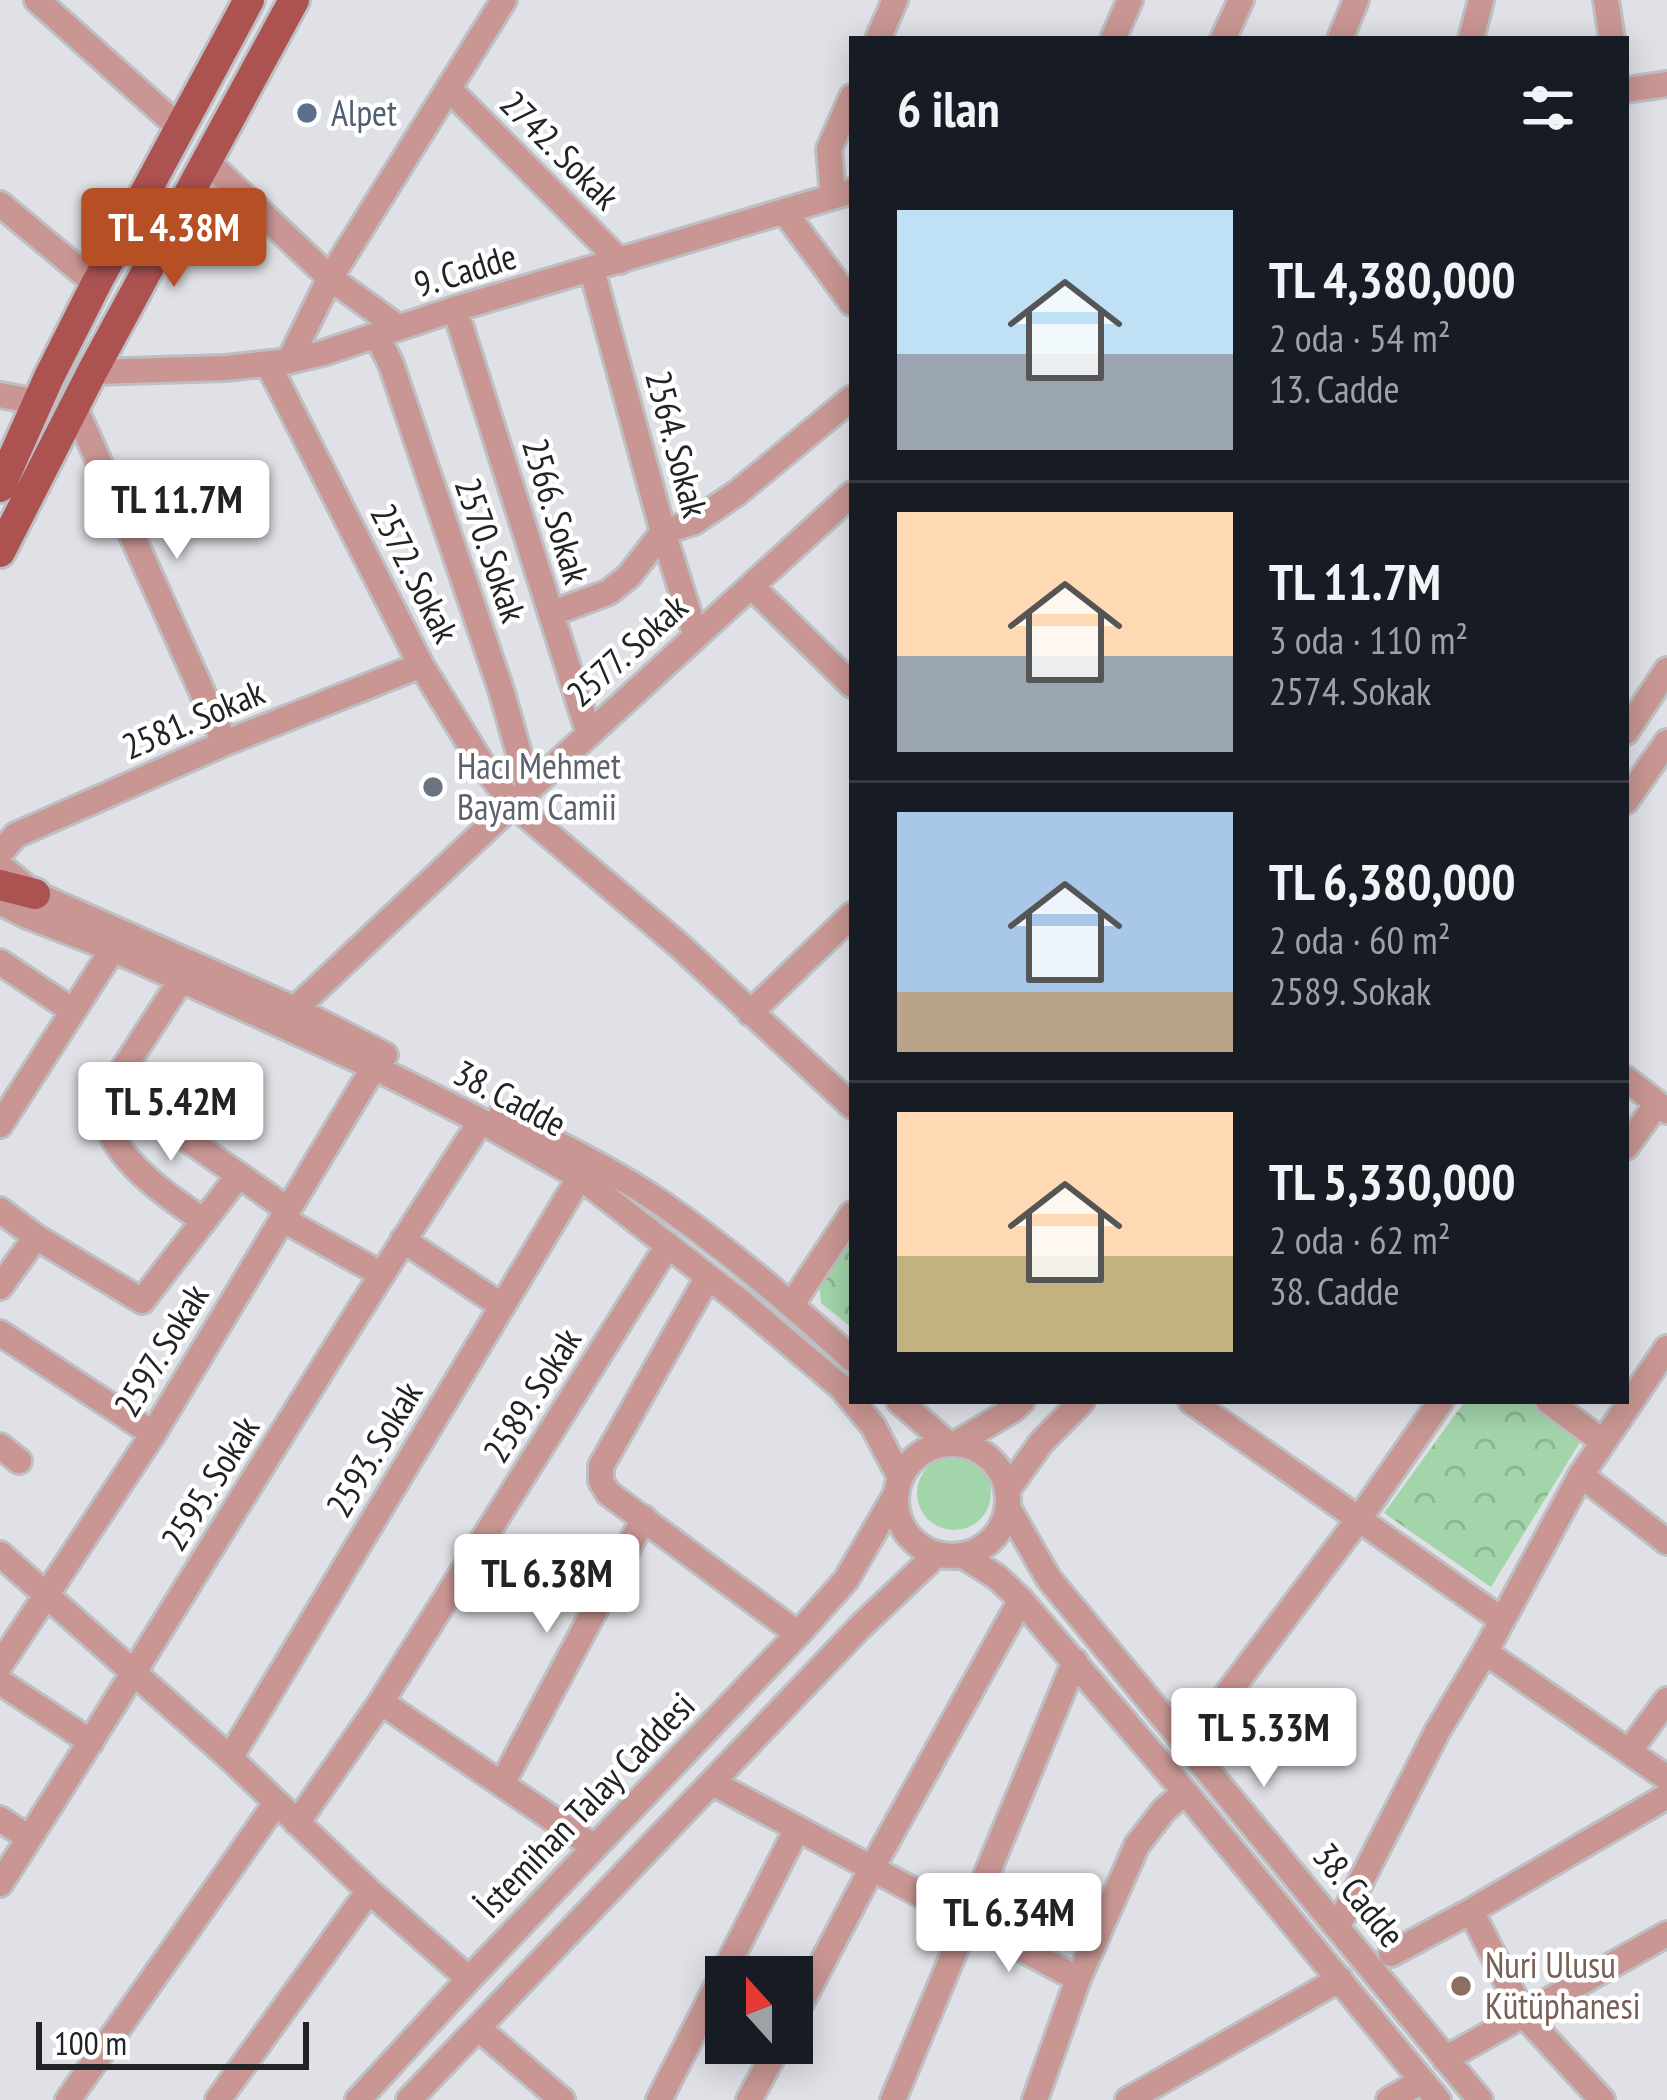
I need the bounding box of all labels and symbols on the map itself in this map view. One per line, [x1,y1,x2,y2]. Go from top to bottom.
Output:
street label: 2742. Sokak [491,80,630,219]
place label: Alpet [331,89,397,136]
marker: Alpet [294,100,320,126]
pin: TL 4.38M [50,188,298,290]
street label: 9. Cadde [408,232,522,307]
street label: 2564. Sokak [635,365,720,522]
street label: 2566. Sokak [512,432,601,589]
pin: TL 11.7M [53,460,301,562]
street label: 2570. Sokak [445,471,538,628]
street label: 2572. Sokak [361,495,470,650]
street label: 2577. Sokak [556,583,697,716]
street label: 2581. Sokak [115,668,271,769]
place label: Hacı Mehmet Bayam Camii [457,742,621,830]
marker: Hacı Mehmet Bayam Camii [420,774,446,800]
street label: 38. Cadde [446,1049,574,1147]
pin: TL 5.42M [47,1062,295,1164]
street label: 2597. Sokak [103,1275,218,1425]
street label: 2589. Sokak [472,1319,591,1471]
street label: 2593. Sokak [315,1372,432,1525]
street label: 2595. Sokak [150,1407,269,1559]
pin: TL 6.38M [423,1534,671,1636]
street label: İstemihan Talay Caddesi [465,1682,704,1927]
pin: TL 5.33M [1140,1688,1388,1790]
street label: 38. Cadde [1303,1833,1416,1956]
pin: TL 6.34M [885,1873,1133,1975]
place label: Nuri Ulusu Kütüphanesi [1485,1941,1640,2029]
north arrow [705,1956,813,2064]
marker: Nuri Ulusu Kütüphanesi [1448,1973,1474,1999]
scale bar [36,2016,309,2069]

